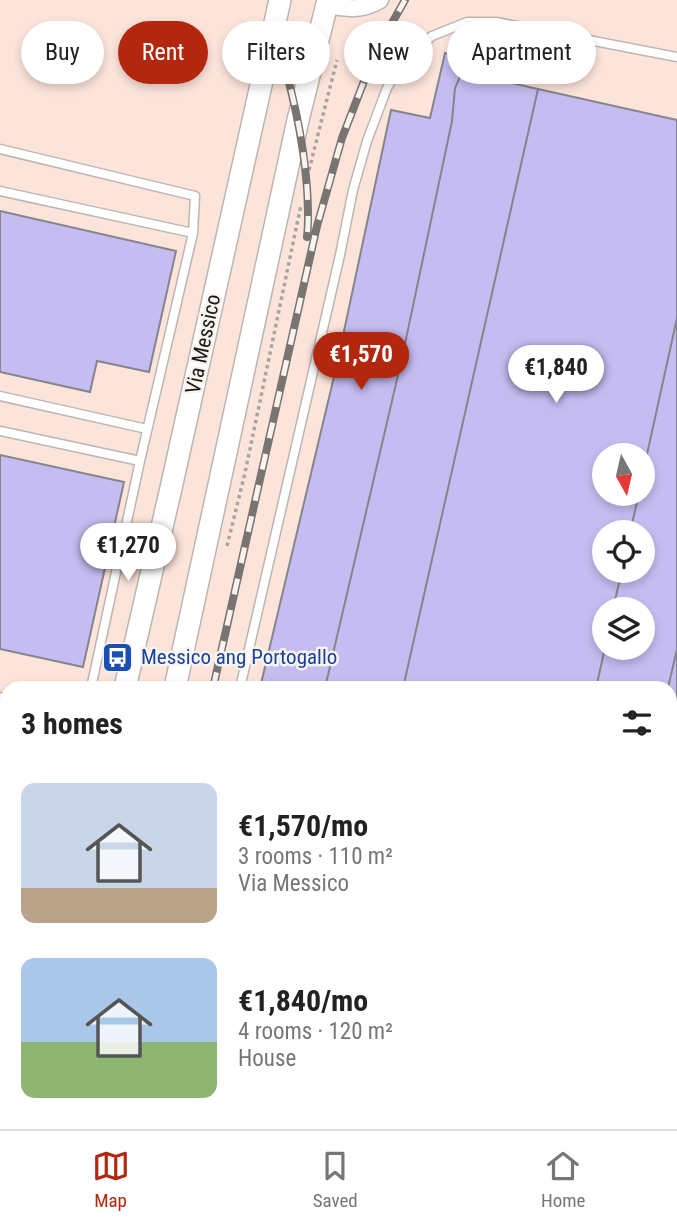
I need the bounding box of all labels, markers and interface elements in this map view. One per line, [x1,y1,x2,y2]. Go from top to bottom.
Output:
chip: Buy [21,21,104,84]
chip: Rent [118,21,208,84]
chip: Filters [222,21,330,84]
chip: New [344,21,433,84]
chip: Apartment [447,21,596,84]
street label: Via Messico [181,292,225,396]
pin: €1,570 [304,332,418,392]
text: €1,570 [329,341,393,368]
pin: €1,840 [499,346,613,405]
text: €1,840 [524,354,588,381]
north arrow [592,443,654,506]
map controls [592,443,655,660]
button: locate [592,520,655,583]
pin: €1,270 [71,524,185,583]
text: €1,270 [96,532,160,559]
button: layers [592,597,655,660]
bus stop icon: Messico ang Portogallo [101,640,135,674]
place label: Messico ang Portogallo [141,645,337,669]
icon: filters [618,704,656,742]
text: 3 homes [21,706,123,741]
text: €1,570/mo [238,808,368,843]
icon: home [77,811,161,895]
text: 3 rooms · 110 m² [238,843,393,870]
text: Via Messico [238,870,349,897]
text: €1,840/mo [238,983,368,1018]
icon: home [77,986,161,1070]
text: 4 rooms · 120 m² [238,1018,393,1045]
text: House [238,1045,296,1072]
tab: Map [92,1147,130,1212]
tab: Saved [313,1147,358,1212]
tab: Home [541,1147,585,1212]

